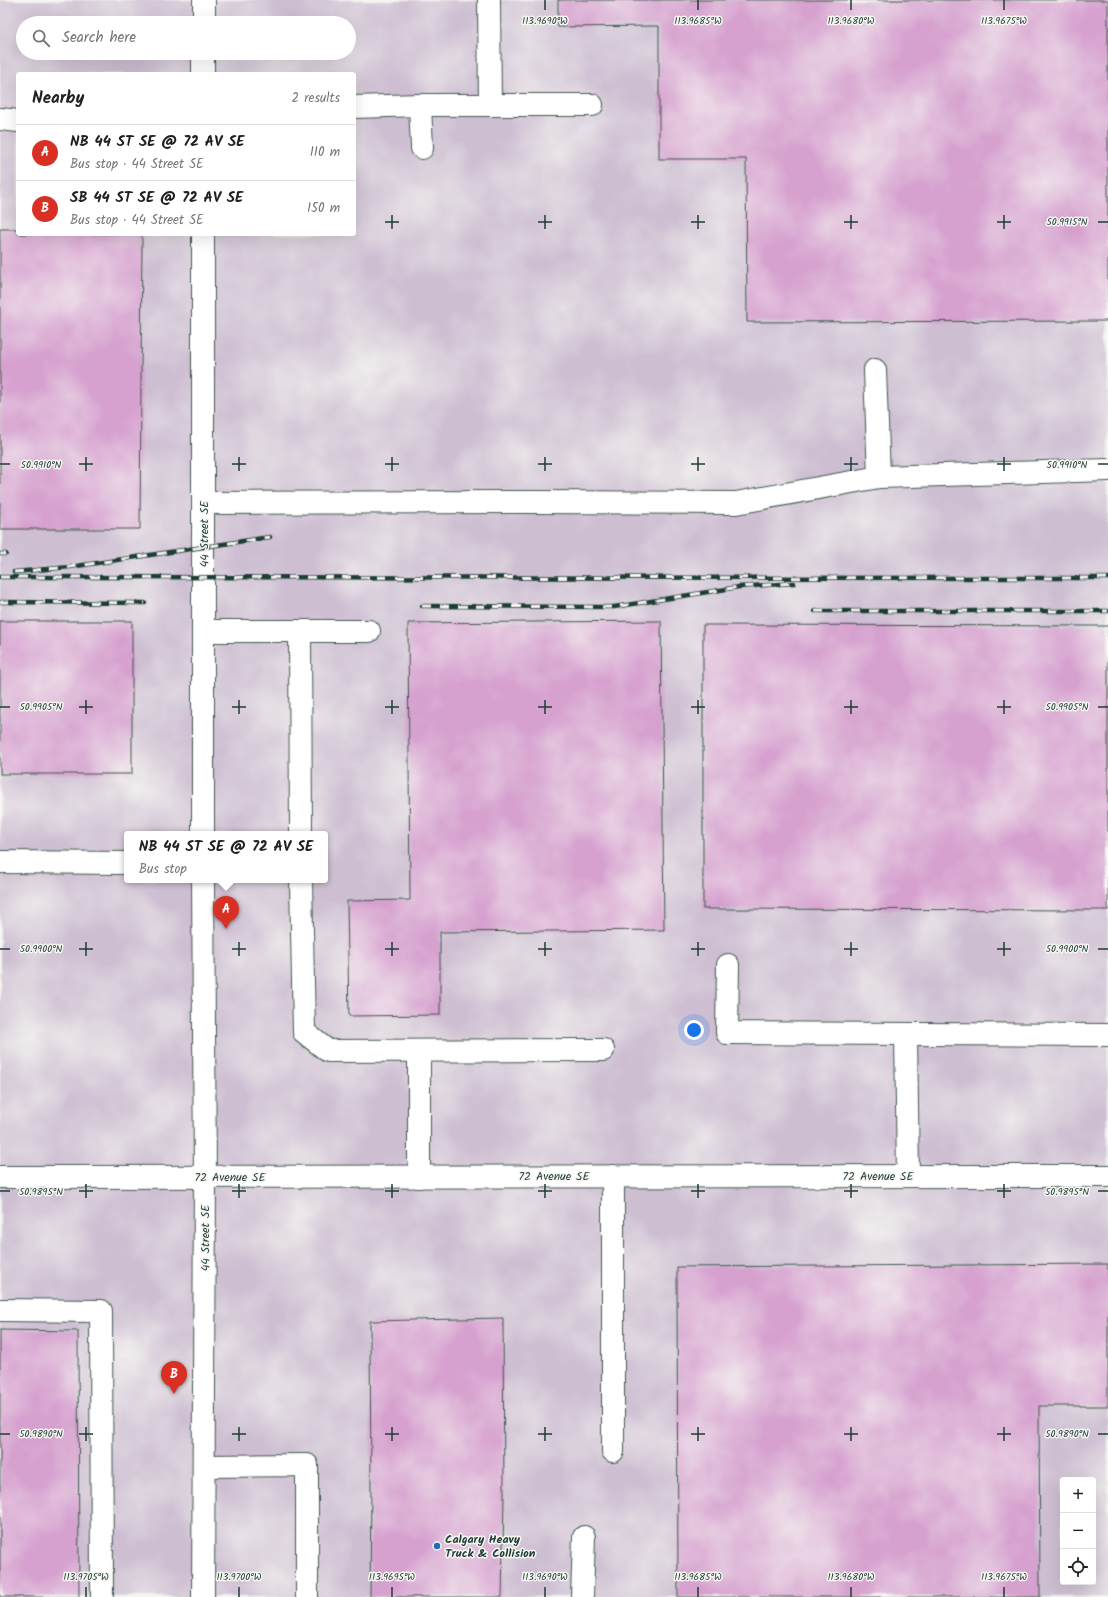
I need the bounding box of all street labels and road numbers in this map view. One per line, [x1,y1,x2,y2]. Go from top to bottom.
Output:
street label: 44 Street SE [195,500,214,567]
street label: 72 Avenue SE [519,1167,590,1186]
street label: 72 Avenue SE [843,1167,914,1186]
street label: 72 Avenue SE [195,1168,266,1187]
street label: 44 Street SE [196,1204,215,1271]

